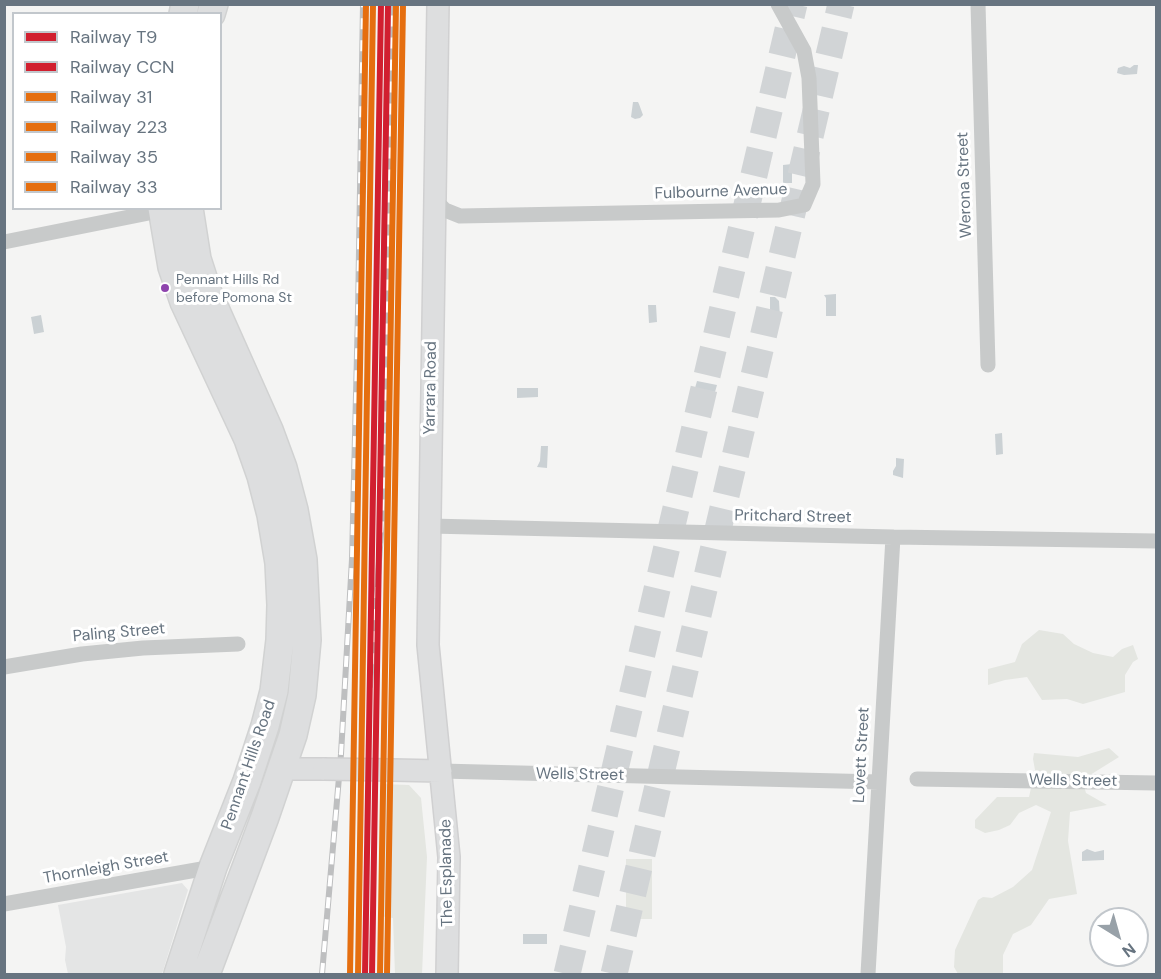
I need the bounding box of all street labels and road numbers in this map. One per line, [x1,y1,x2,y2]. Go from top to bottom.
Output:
street label: Werona Street [954,132,976,238]
street label: Fulbourne Avenue [654,180,788,204]
street label: Yarrara Road [421,341,441,435]
street label: Pritchard Street [734,506,852,528]
street label: Paling Street [72,619,166,647]
street label: Pennant Hills Road [218,698,280,832]
street label: Lovett Street [850,706,874,804]
street label: Wells Street [536,765,624,785]
street label: Wells Street [1029,771,1117,791]
street label: The Esplanade [436,819,458,927]
street label: Thornleigh Street [42,848,170,888]

